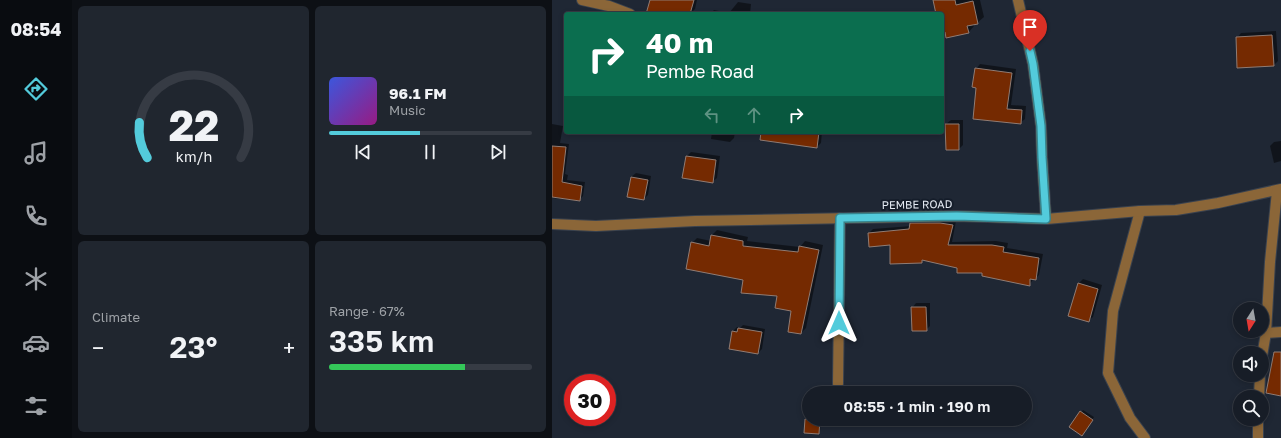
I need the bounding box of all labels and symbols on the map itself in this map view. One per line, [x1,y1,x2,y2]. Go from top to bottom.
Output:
pin [1013,10,1047,51]
street label: PEMBE ROAD [882,197,953,211]
position arrow [818,302,860,344]
north arrow [1233,302,1269,338]
speed limit sign: 30 [564,374,616,426]

